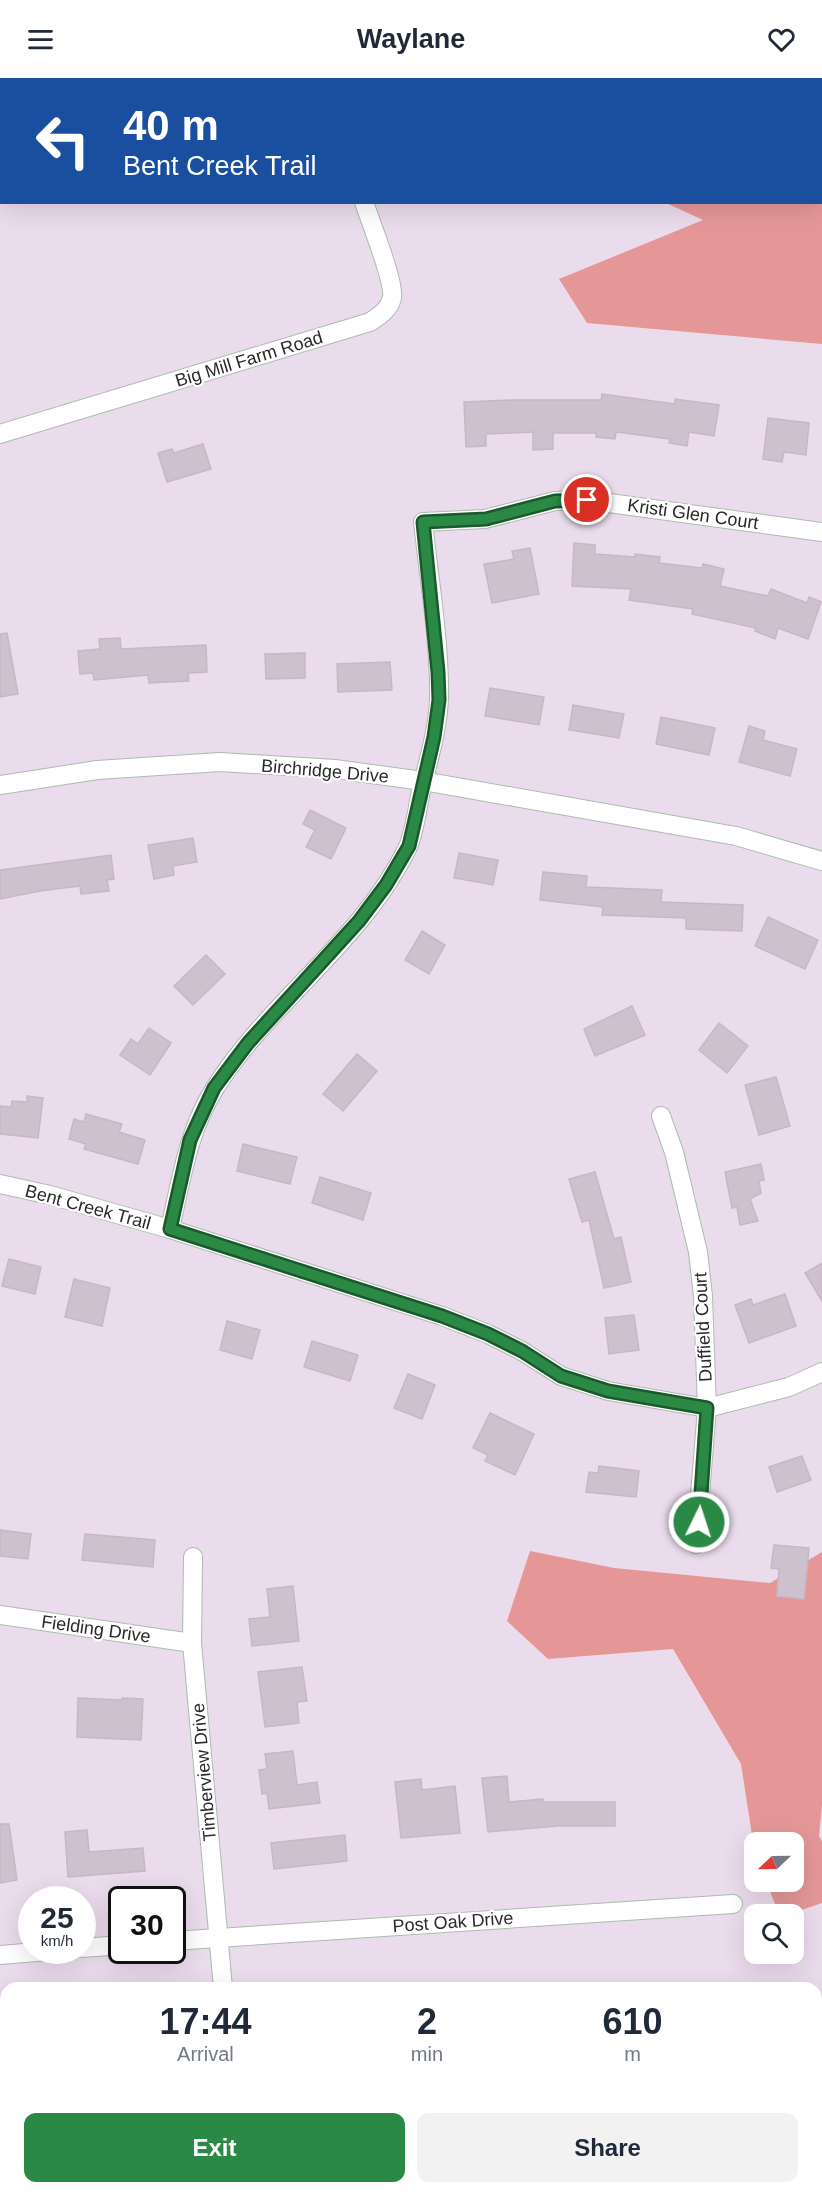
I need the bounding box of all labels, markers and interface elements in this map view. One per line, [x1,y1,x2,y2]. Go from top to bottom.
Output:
icon: menu [24,23,57,56]
icon: heart [765,23,798,56]
text: Waylane [357,24,465,54]
icon: left [24,102,102,180]
text: 40 m [123,102,219,149]
text: Bent Creek Trail [123,151,317,181]
street label: Big Mill Farm Road [173,327,325,391]
pin [561,474,612,525]
icon: arrive [570,483,603,516]
street label: Kristi Glen Court [626,495,760,533]
street label: Birchridge Drive [260,755,390,787]
street label: Bent Creek Trail [23,1181,153,1233]
street label: Duffield Court [690,1272,716,1382]
position arrow [667,1490,731,1554]
street label: Fielding Drive [40,1611,152,1647]
street label: Timberview Drive [188,1702,220,1842]
north arrow [744,1832,804,1892]
map controls [744,1832,804,1964]
speed limit sign: 30 [108,1886,186,1964]
text: 25 [40,1901,74,1934]
button: search [744,1904,804,1964]
street label: Post Oak Drive [392,1908,514,1936]
text: km/h [41,1932,73,1949]
text: 17:44 [159,2001,251,2042]
text: 2 [417,2001,437,2042]
text: 610 [602,2001,663,2042]
text: Arrival [177,2043,234,2065]
text: min [411,2043,443,2065]
text: m [624,2043,641,2065]
button: Exit [24,2113,405,2182]
button: Share [417,2113,798,2182]

